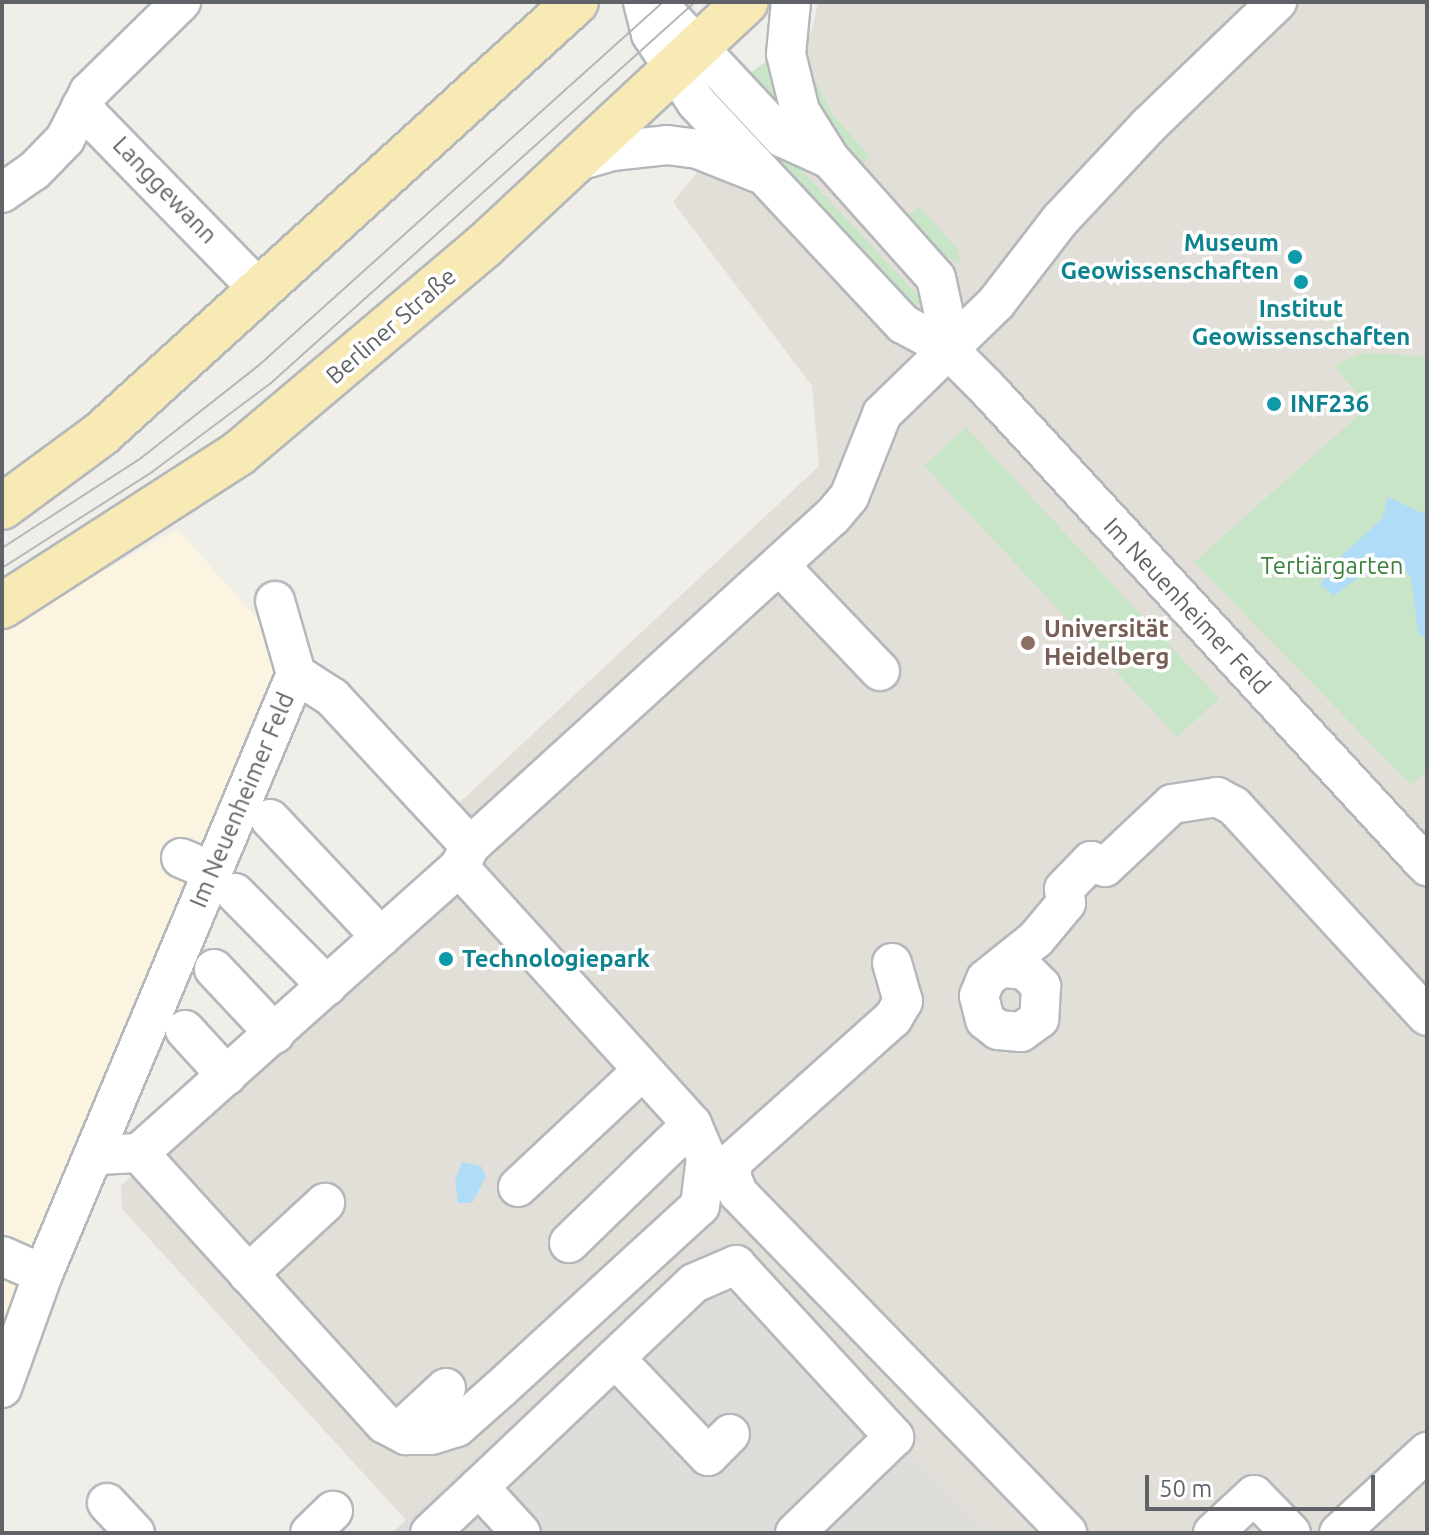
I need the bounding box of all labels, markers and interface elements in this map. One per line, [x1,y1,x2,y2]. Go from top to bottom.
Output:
street label: Langgewann [107,131,223,249]
place label: Museum Geowissenschaften [1060,229,1279,285]
marker: Museum Geowissenschaften [1286,248,1304,266]
street label: Berliner Straße [320,262,462,390]
marker: Institut Geowissenschaften [1292,273,1310,291]
place label: Institut Geowissenschaften [1192,295,1410,351]
place label: INF236 [1290,390,1369,418]
marker: INF236 [1265,395,1283,413]
street label: Im Neuenheimer Feld [1098,512,1276,700]
park label: Tertiärgarten [1261,552,1403,580]
place label: Universität Heidelberg [1044,615,1169,671]
marker: Universität Heidelberg [1019,634,1037,652]
street label: Im Neuenheimer Feld [184,688,300,912]
place label: Technologiepark [462,945,650,973]
marker: Technologiepark [437,950,455,968]
scale bar [1149,1459,1379,1509]
text: 50 m [1159,1475,1212,1502]

